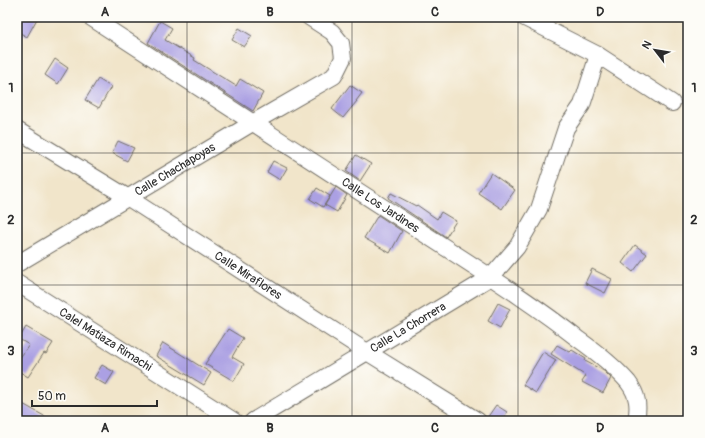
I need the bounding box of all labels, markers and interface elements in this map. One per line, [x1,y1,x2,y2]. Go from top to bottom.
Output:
text: A [101,4,110,20]
text: B [266,4,274,20]
text: C [431,4,439,20]
text: D [596,4,604,20]
north arrow [635,30,675,70]
text: N [639,38,655,52]
text: 1 [8,80,14,96]
text: 1 [691,80,697,96]
street label: Calle Chachapoyas [132,139,218,199]
street label: Calle Los Jardines [339,174,423,236]
text: 2 [7,212,15,228]
text: 2 [690,212,698,228]
street label: Calle Miraflores [212,248,285,303]
street label: Calle La Chorrera [367,298,449,356]
street label: Calel Matiaza Rimachi [56,304,155,374]
text: 3 [7,343,15,359]
text: 3 [690,343,698,359]
scale bar [32,382,157,408]
text: 50 m [38,389,66,404]
text: A [101,420,110,436]
text: B [266,420,274,436]
text: C [431,420,439,436]
text: D [596,420,604,436]

